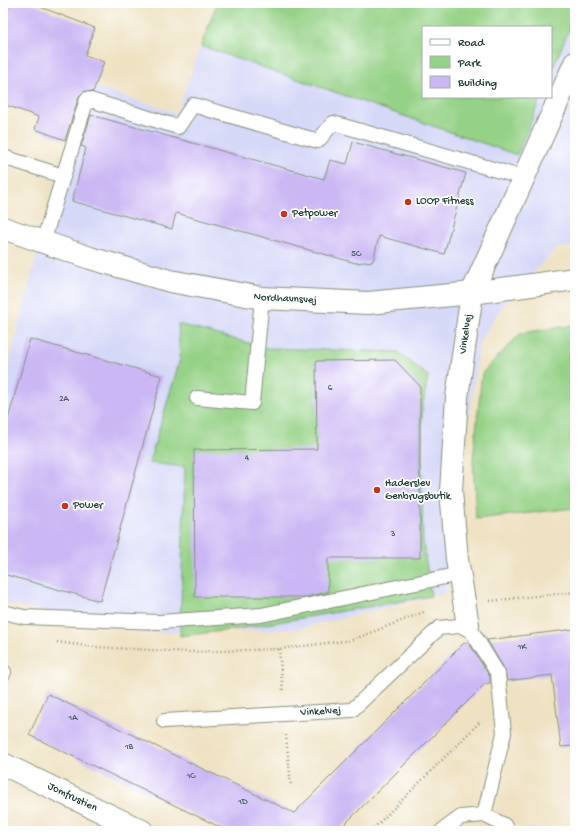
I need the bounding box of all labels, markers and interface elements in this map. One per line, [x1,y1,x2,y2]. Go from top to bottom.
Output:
legend [422,26,552,98]
text: Road [458,37,485,51]
text: Park [457,57,483,71]
text: Building [457,77,497,91]
place label: LOOP Fitness [416,196,474,208]
marker: LOOP Fitness [403,197,413,207]
place label: Petpower [291,208,339,220]
marker: Petpower [279,209,289,219]
house number: 5C [351,249,362,260]
street label: Nordhavnsvej [253,291,317,307]
street label: Vinkelvej [457,313,475,356]
house number: 6 [328,383,333,394]
house number: 2A [59,394,70,405]
house number: 4 [245,453,250,464]
place label: Haderslev Genbrugsbutik [385,478,452,503]
marker: Haderslev Genbrugsbutik [372,485,382,495]
place label: Power [72,500,104,512]
marker: Power [60,501,70,511]
house number: 3 [390,529,396,540]
house number: 1K [517,642,527,653]
street label: Vinkelvej [299,705,341,719]
house number: 1A [68,713,78,724]
house number: 1B [124,742,134,753]
house number: 1C [186,771,196,782]
street label: Jomfrustien [46,780,100,815]
house number: 1D [237,797,248,808]

